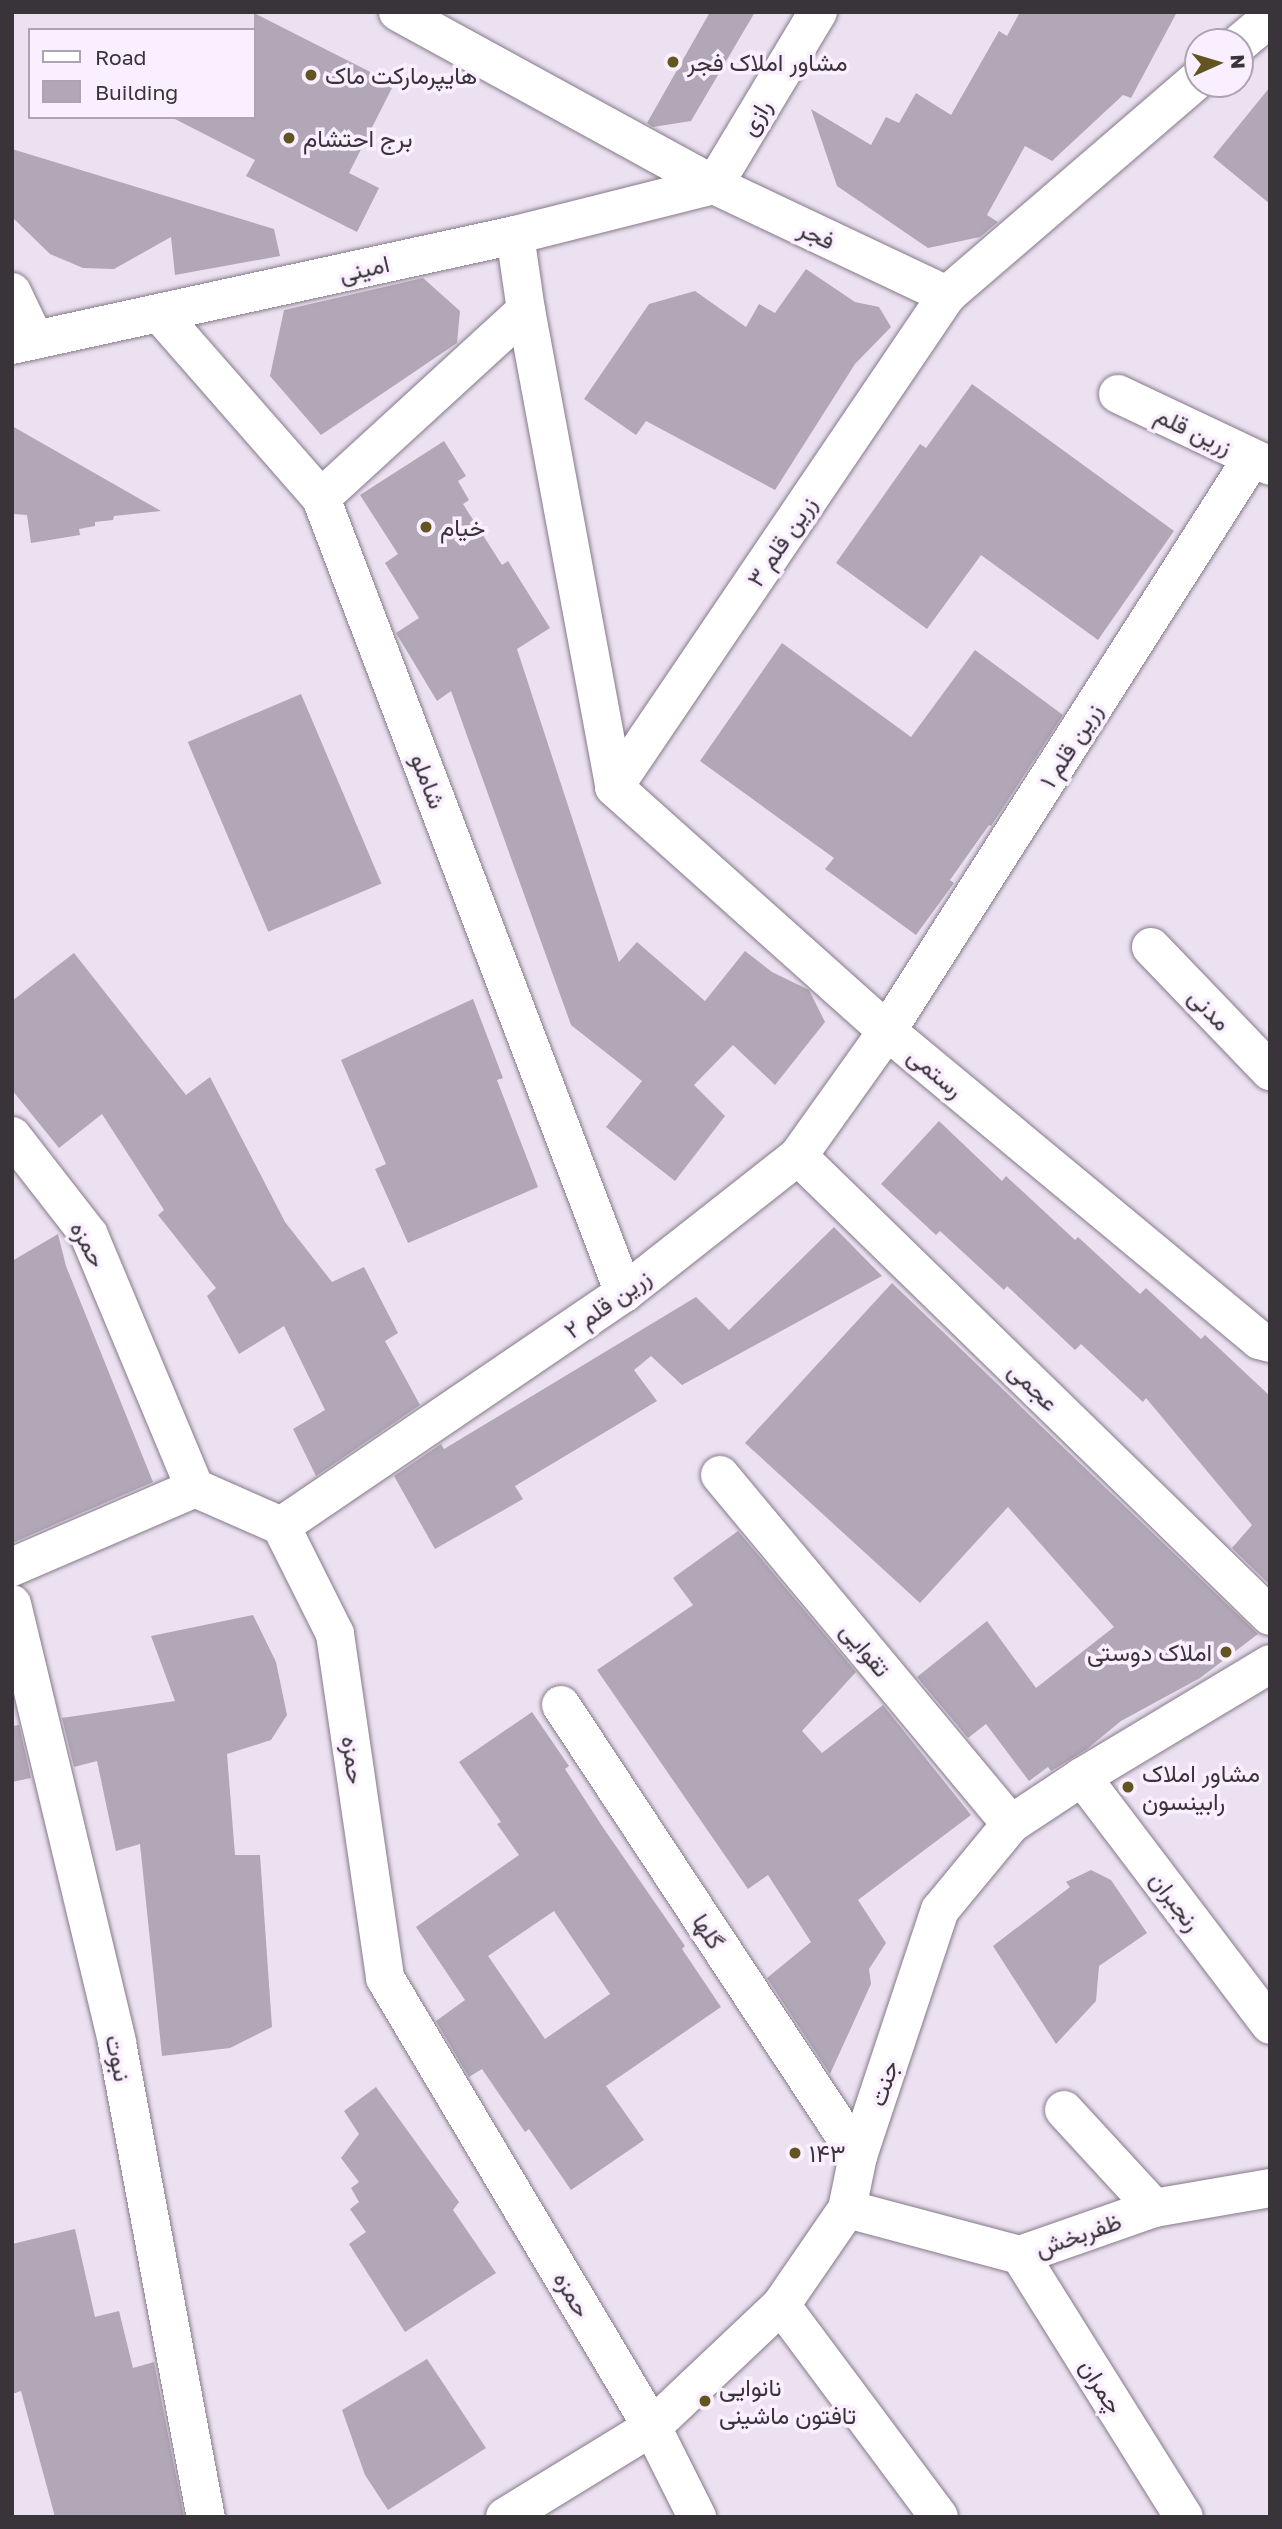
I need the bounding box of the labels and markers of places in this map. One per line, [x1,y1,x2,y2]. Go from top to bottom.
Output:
place label: مشاور املاک فجر [687,48,848,76]
marker: مشاور املاک فجر [665,54,681,70]
place label: هایپرمارکت ماک [325,61,477,89]
marker: هایپرمارکت ماک [303,67,319,83]
place label: برج احتشام [303,124,412,152]
marker: برج احتشام [281,130,297,146]
place label: خیام [440,513,485,541]
marker: خیام [418,519,434,535]
place label: املاک دوستی [1087,1638,1212,1666]
marker: املاک دوستی [1218,1644,1234,1660]
place label: مشاور املاک رابینسون [1142,1759,1260,1815]
marker: مشاور املاک رابینسون [1120,1779,1136,1795]
place label: ۱۴۳ [809,2139,845,2167]
marker: ۱۴۳ [787,2145,803,2161]
place label: نانوایی تافتون ماشینی [719,2373,856,2429]
marker: نانوایی تافتون ماشینی [697,2393,713,2409]

